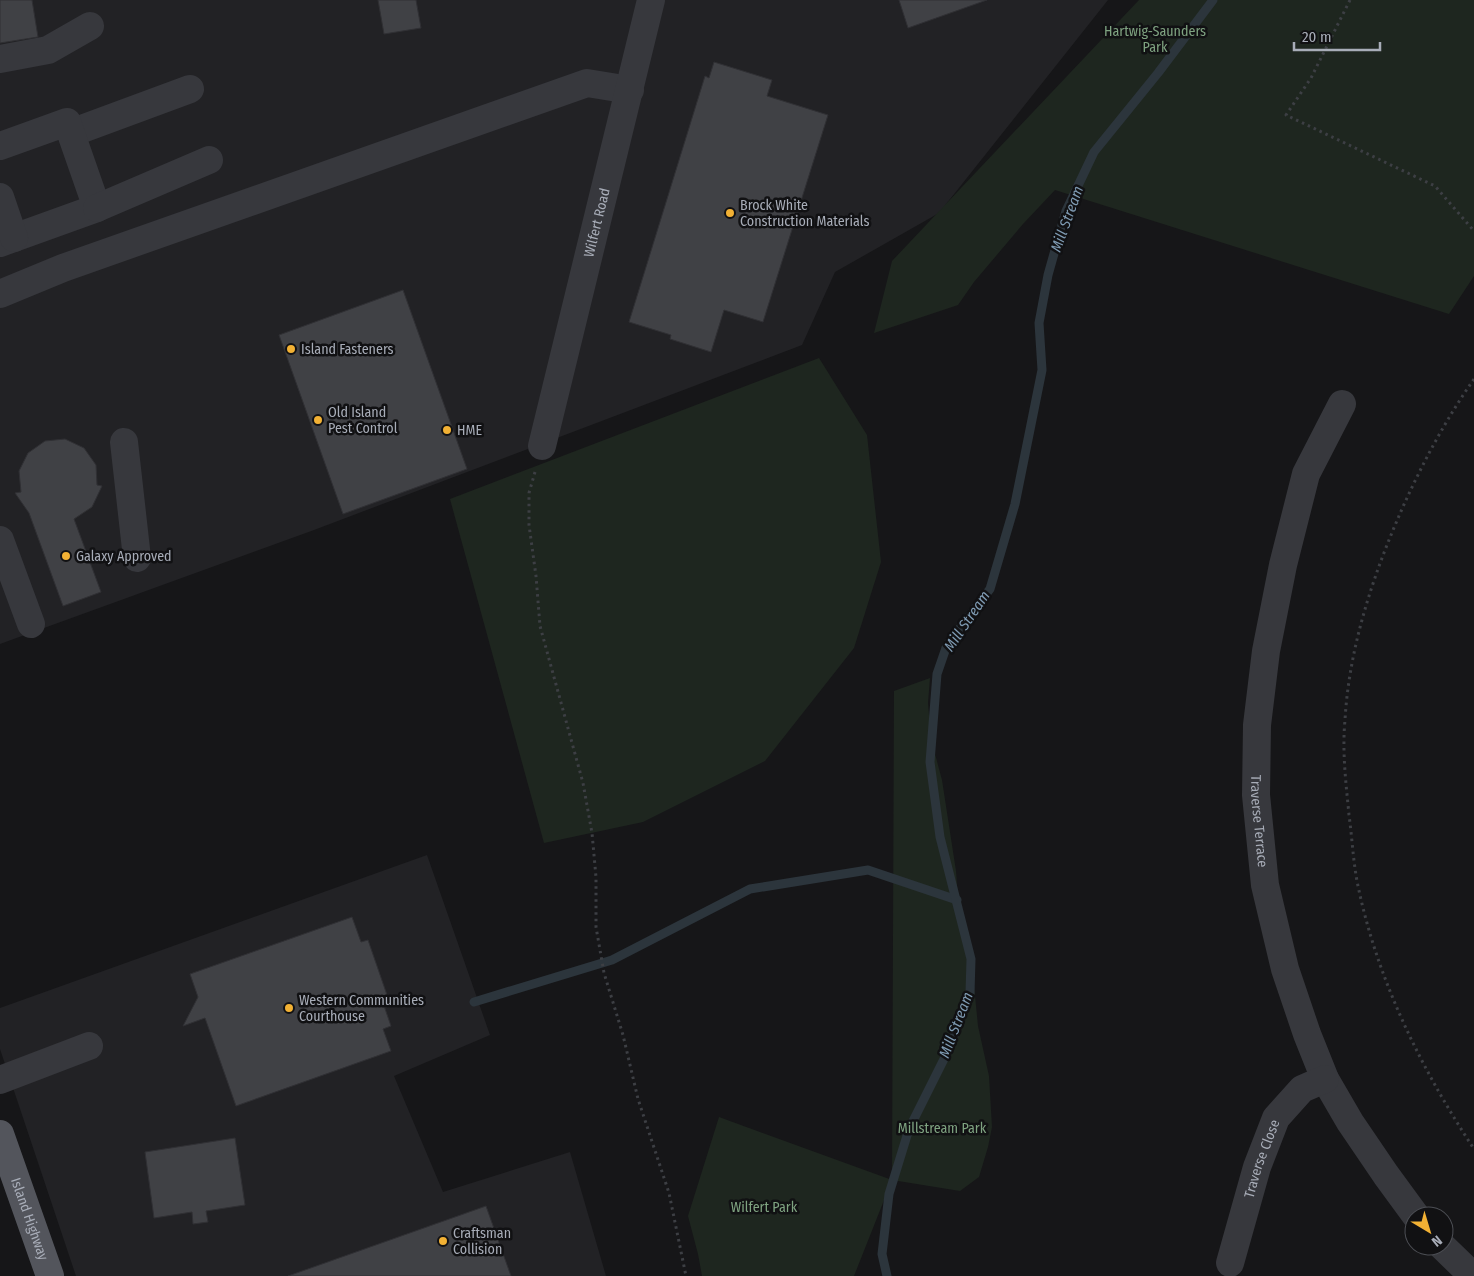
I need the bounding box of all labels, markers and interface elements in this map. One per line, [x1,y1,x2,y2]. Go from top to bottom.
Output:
scale bar [1294,20,1380,52]
park label: Hartwig-Saunders Park [1104,23,1206,56]
text: 20 m [1302,28,1332,46]
water label: Mill Stream [1047,184,1087,254]
street label: Wilfert Road [580,186,613,259]
place label: Brock White Construction Materials [740,197,869,230]
marker: Brock White Construction Materials [724,207,736,219]
place label: Island Fasteners [301,341,394,358]
marker: Island Fasteners [285,343,297,355]
place label: Old Island Pest Control [328,404,398,437]
marker: Old Island Pest Control [312,414,324,426]
place label: HME [457,422,482,439]
marker: HME [441,424,453,436]
place label: Galaxy Approved [76,548,172,565]
marker: Galaxy Approved [60,550,72,562]
water label: Mill Stream [940,587,994,655]
street label: Traverse Terrace [1247,775,1272,868]
water label: Mill Stream [935,990,977,1060]
place label: Western Communities Courthouse [299,992,424,1025]
marker: Western Communities Courthouse [283,1002,295,1014]
street label: Traverse Close [1240,1117,1283,1200]
park label: Millstream Park [898,1120,987,1137]
street label: Island Highway [8,1175,52,1263]
park label: Wilfert Park [731,1199,798,1216]
north arrow [1404,1206,1454,1256]
place label: Craftsman Collision [453,1225,511,1258]
text: N [1428,1232,1445,1250]
marker: Craftsman Collision [437,1235,449,1247]

